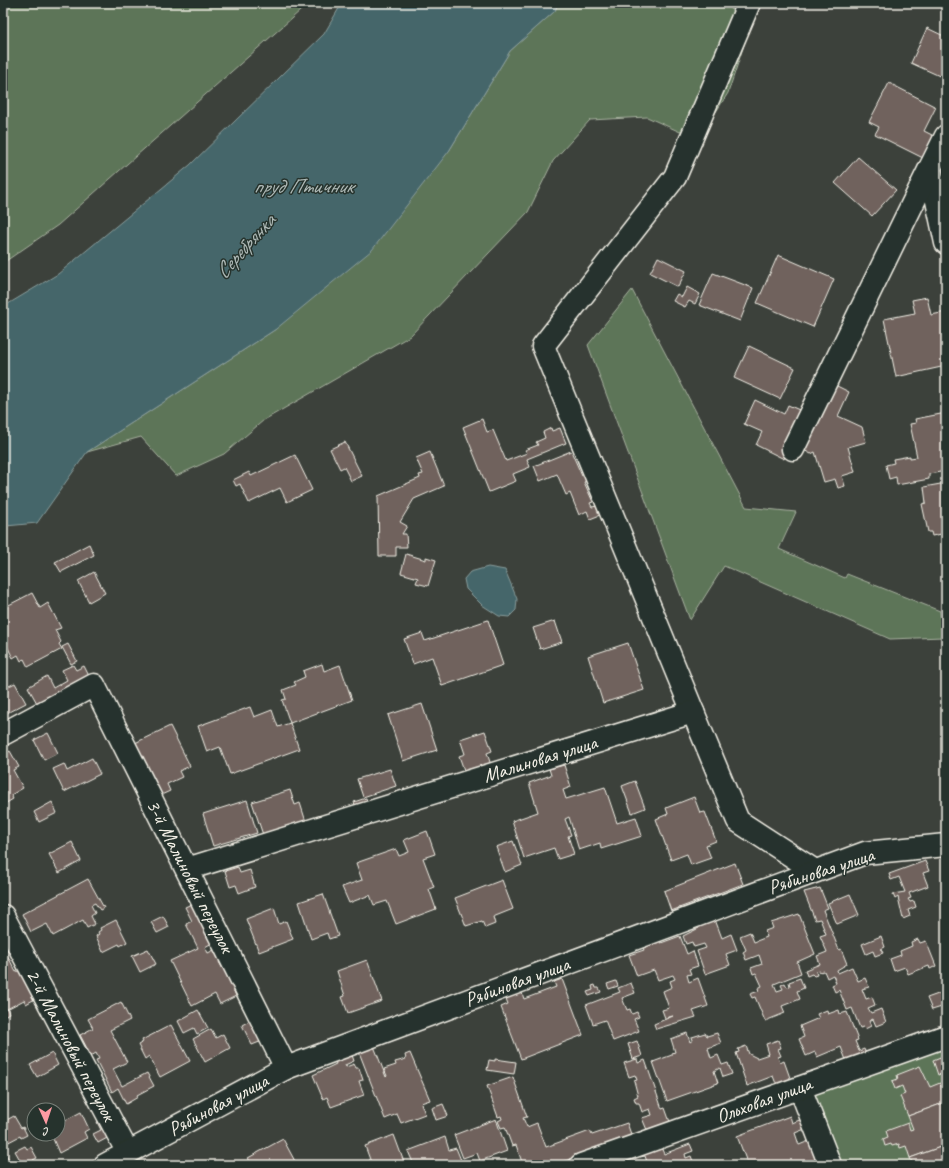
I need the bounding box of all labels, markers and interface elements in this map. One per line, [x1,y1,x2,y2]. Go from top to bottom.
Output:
water label: пруд Птичник [253,173,357,199]
water label: Серебрянка [209,207,282,284]
street label: Малиновая улица [480,729,602,788]
street label: 3-й Малиновый переулок [141,795,240,958]
street label: Рябиновая улица [765,842,879,900]
street label: Рябиновая улица [461,951,575,1013]
street label: 2-й Малиновый переулок [20,965,122,1127]
street label: Рябиновая улица [164,1067,274,1142]
street label: Ольховая улица [713,1071,817,1129]
north arrow [26,1102,66,1142]
text: С [42,1125,50,1139]

